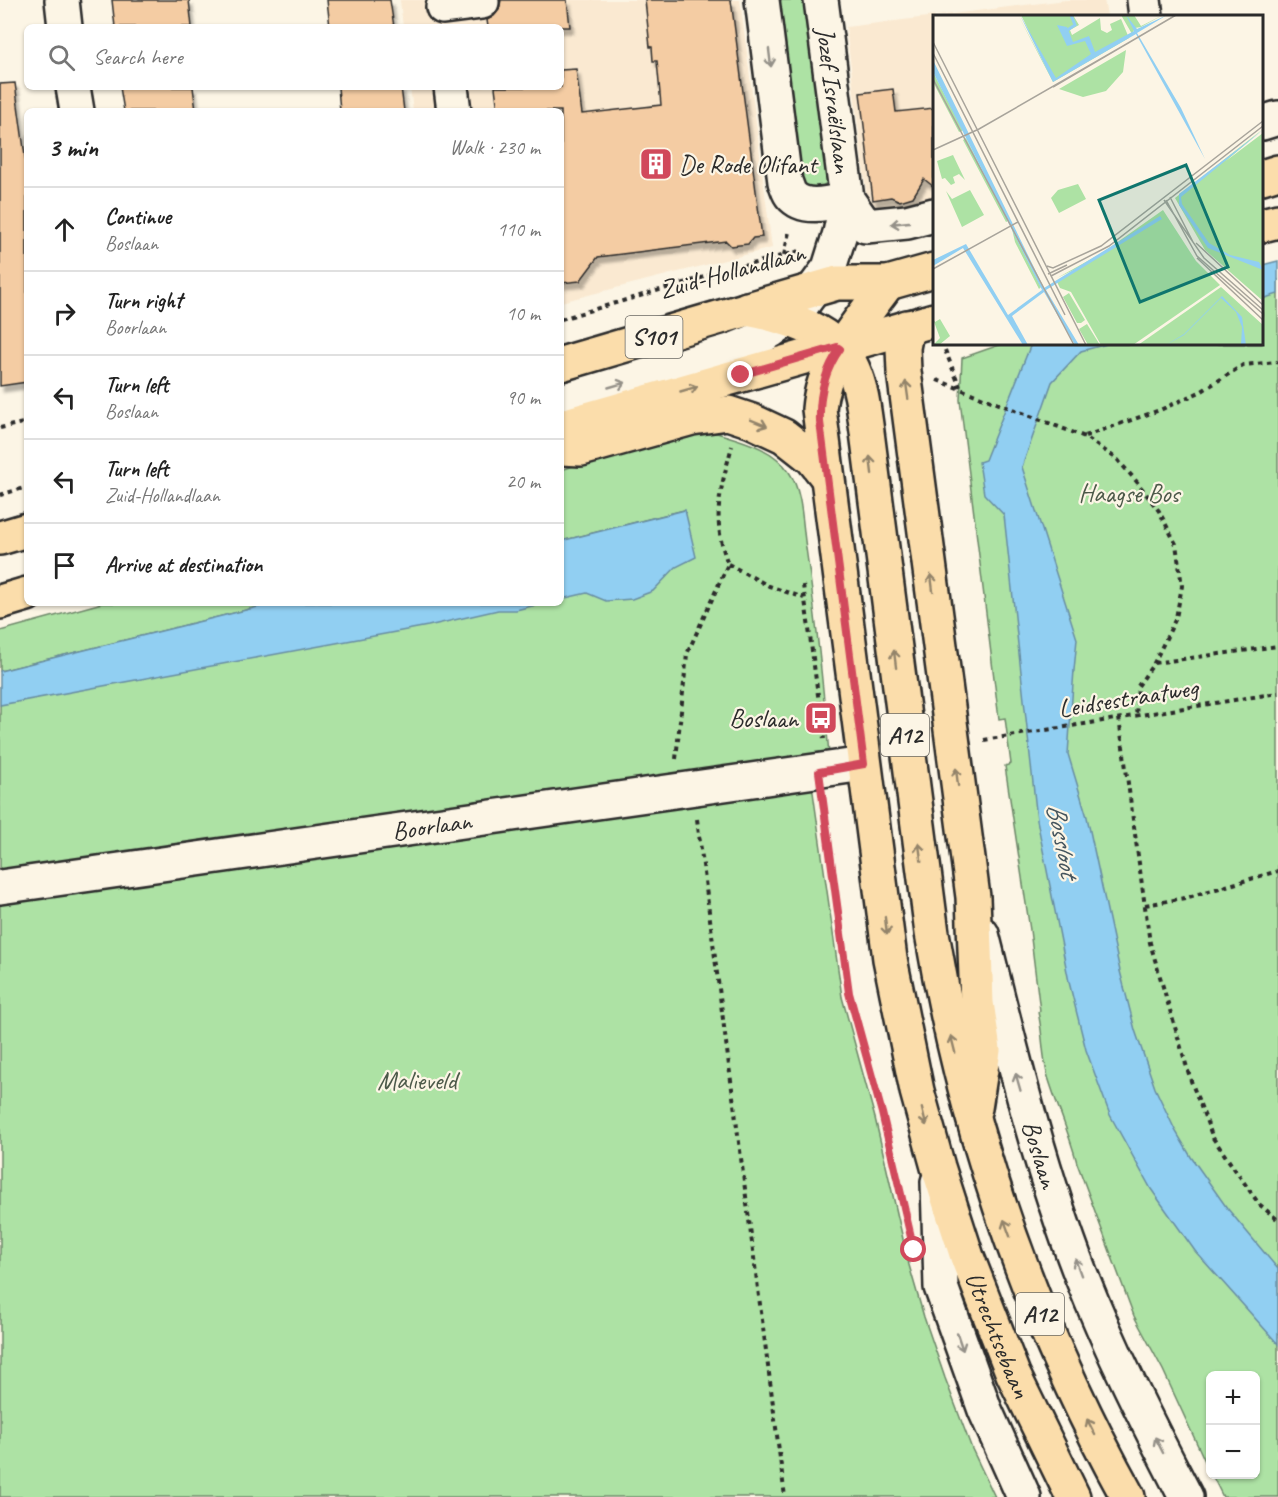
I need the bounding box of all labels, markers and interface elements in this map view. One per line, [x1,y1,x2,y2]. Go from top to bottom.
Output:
inset map [933,15,1263,345]
street label: Jozef Israëlslaan [808,23,859,176]
search box [24,24,564,90]
icon: search [45,41,78,74]
text: Search here [93,43,183,71]
one-way arrow [764,48,775,67]
text: 3 min [48,131,98,164]
text: Walk · 230 m [450,135,540,160]
building icon: De Rode Olifant [638,146,674,182]
place label: De Rode Olifant [679,148,819,181]
text: Continue [105,203,171,231]
icon: ahead [48,213,81,246]
text: 110 m [497,217,540,242]
one-way arrow [891,217,911,228]
text: Boslaan [105,231,158,256]
street label: Zuid-Hollandlaan [656,235,809,306]
text: Turn right [105,287,182,315]
icon: right [48,297,81,330]
text: 10 m [506,301,540,326]
text: Boorlaan [105,315,166,340]
road number: S101 [626,316,682,358]
route end [727,361,753,387]
text: Turn left [105,371,169,399]
one-way arrow [607,379,626,390]
icon: left [48,381,81,414]
one-way arrow [901,381,912,400]
one-way arrow [679,383,698,394]
text: 90 m [506,385,540,410]
text: Boslaan [105,399,158,424]
one-way arrow [749,418,767,429]
text: Turn left [105,455,169,483]
one-way arrow [865,456,876,476]
icon: left [48,465,81,498]
text: 20 m [506,469,540,494]
park label: Haagse Bos [1079,477,1182,510]
text: Zuid-Hollandlaan [105,483,220,508]
icon: arrive [48,549,81,582]
text: Arrive at destination [105,551,262,579]
one-way arrow [926,574,937,594]
one-way arrow [890,649,901,669]
street label: Leidsestraatweg [1056,670,1202,725]
bus stop icon: Boslaan [803,700,839,736]
place label: Boslaan [729,702,799,735]
road number: A12 [881,714,929,756]
one-way arrow [951,767,962,787]
water label: Bossloot [1039,800,1088,885]
street label: Boorlaan [390,803,475,847]
one-way arrow [915,843,926,863]
one-way arrow [880,916,891,936]
one-way arrow [947,1035,959,1054]
park label: Malieveld [377,1064,461,1097]
one-way arrow [1012,1073,1023,1092]
one-way arrow [919,1107,930,1126]
street label: Boslaan [1015,1117,1066,1194]
one-way arrow [1001,1219,1012,1238]
route start [900,1236,926,1262]
one-way arrow [1072,1259,1083,1277]
street label: Utrechtsebaan [958,1267,1039,1403]
road number: A12 [1016,1293,1064,1335]
one-way arrow [955,1333,966,1351]
map controls [1206,1371,1260,1479]
button: + [1206,1371,1260,1425]
one-way arrow [1085,1418,1096,1436]
button: − [1206,1425,1260,1479]
one-way arrow [1153,1436,1164,1454]

